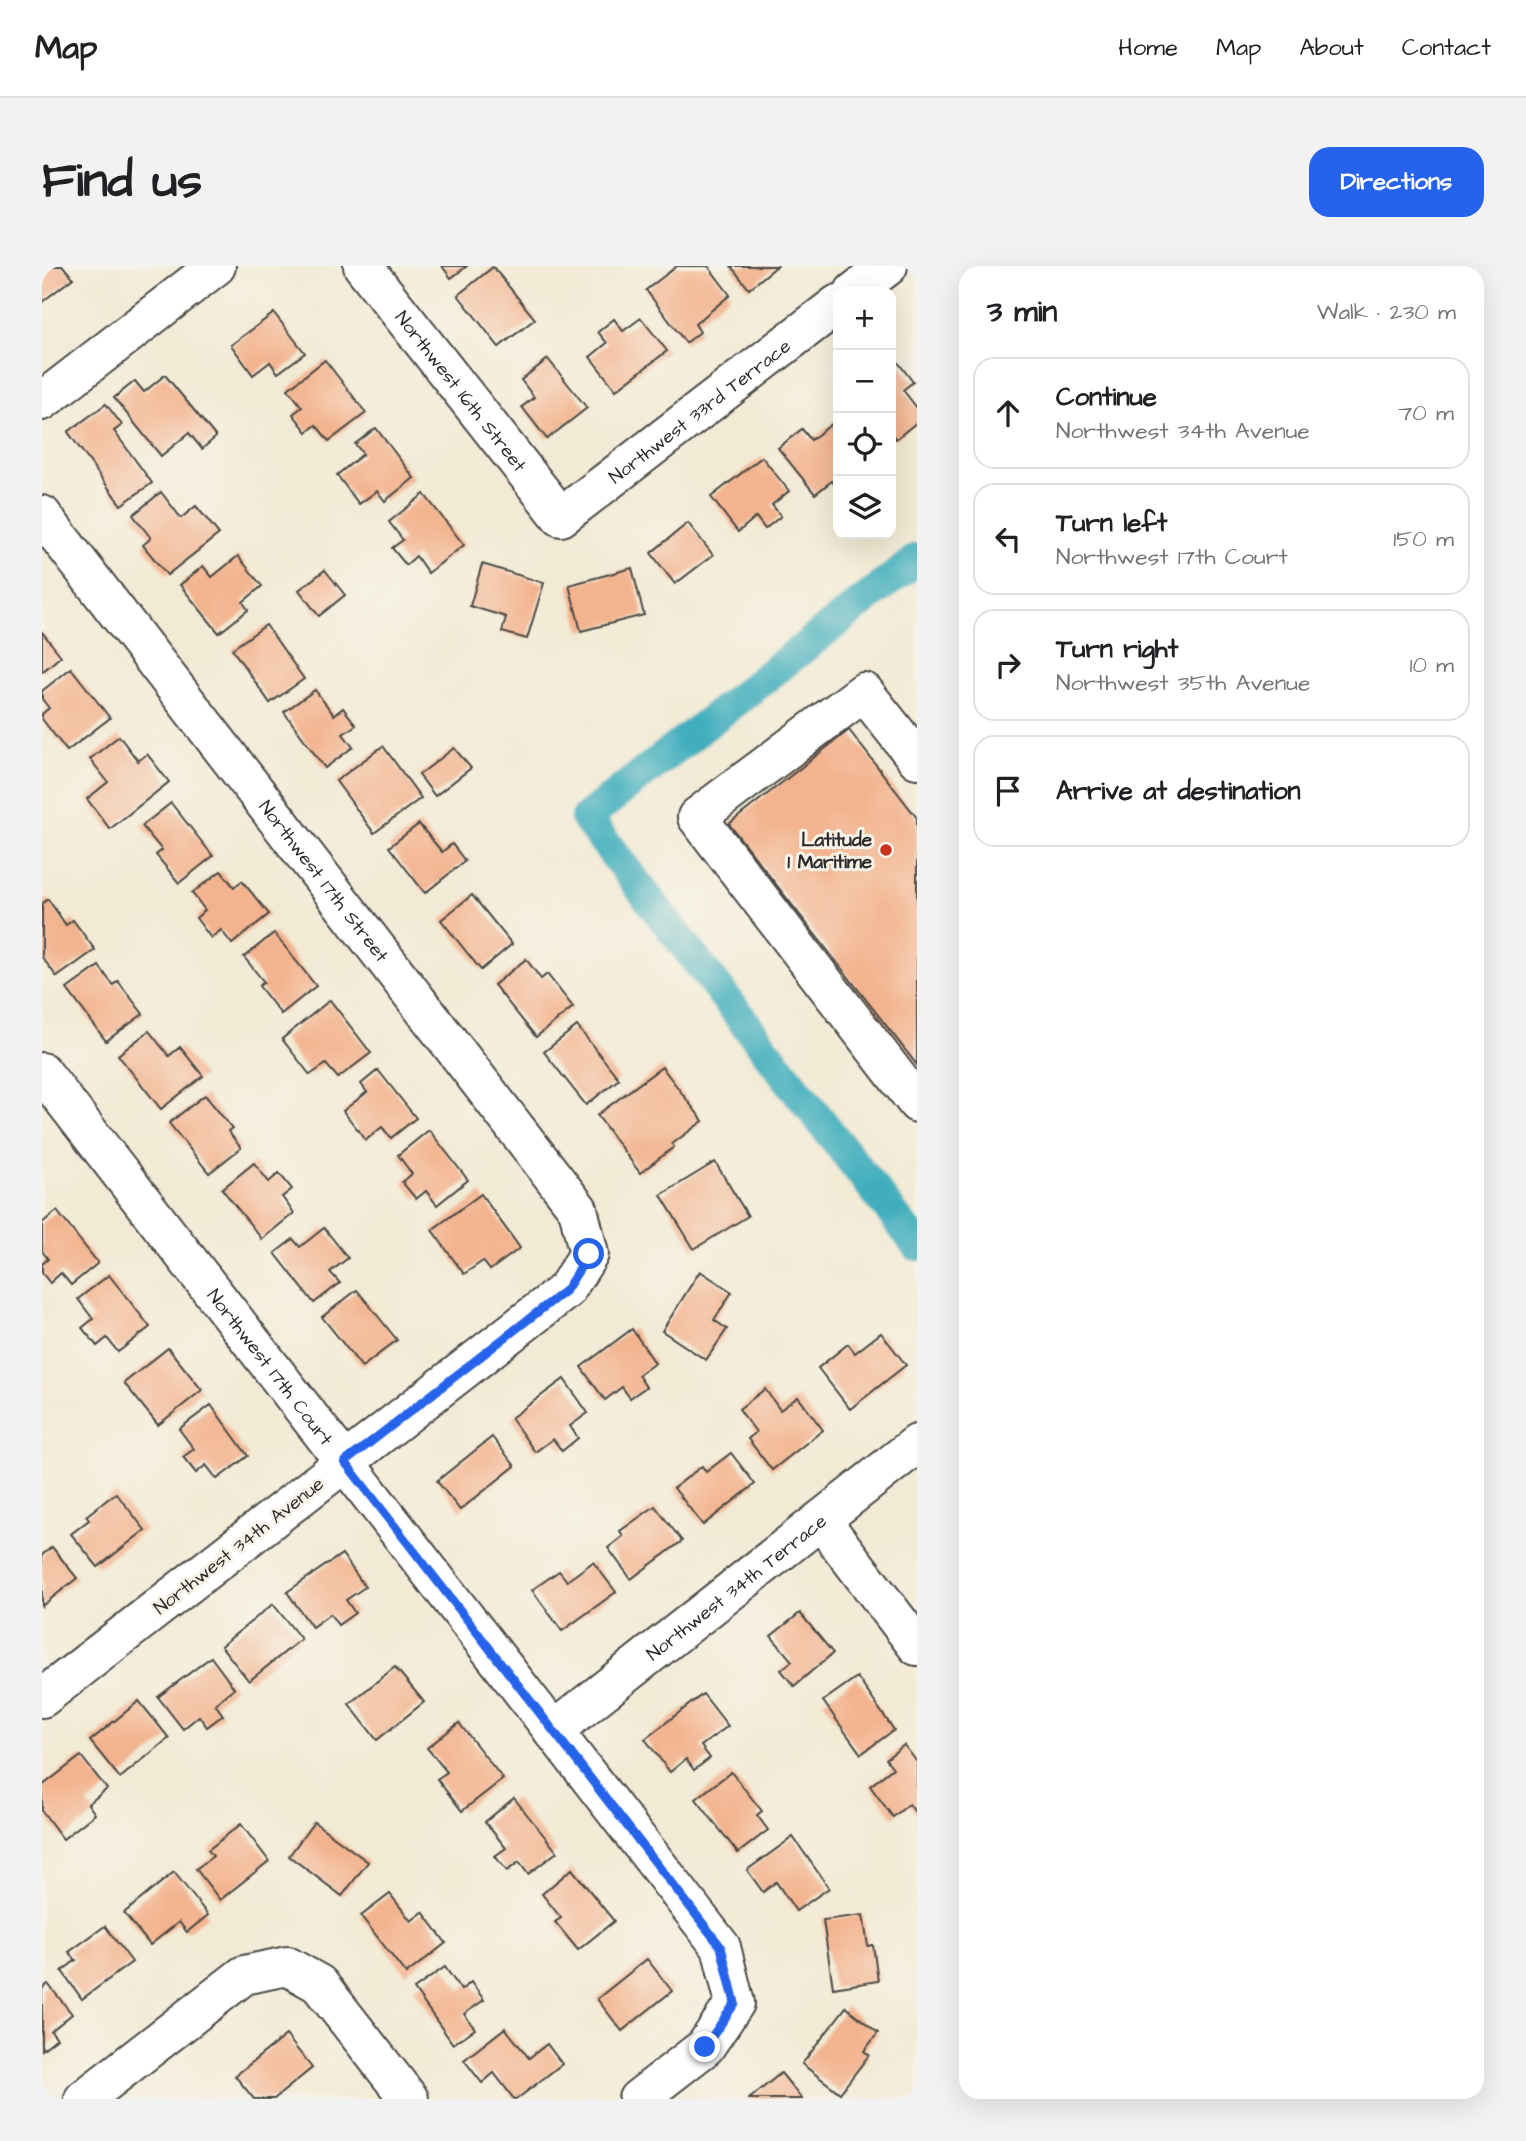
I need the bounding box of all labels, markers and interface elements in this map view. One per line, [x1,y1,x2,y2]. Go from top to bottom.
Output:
text: Map [35,25,97,71]
text: Home [1118,31,1178,65]
text: Map [1216,31,1261,65]
text: About [1299,31,1364,65]
text: Contact [1402,31,1491,65]
button: Directions [1309,147,1484,217]
text: Find us [42,148,202,216]
map controls [833,287,896,539]
button: + [833,287,896,350]
text: 3 min [987,291,1057,333]
text: Walk · 230 m [1317,296,1456,328]
street label: Northwest 16th Street [388,306,533,478]
street label: Northwest 33rd Terrace [603,333,797,491]
button: − [833,350,896,413]
text: Continue [1056,379,1157,415]
icon: ahead [989,394,1027,432]
text: 70 m [1398,397,1454,429]
button: locate [833,413,896,476]
text: Northwest 34th Avenue [1056,415,1310,447]
button: layers [833,476,896,539]
text: Turn left [1056,505,1167,541]
icon: left [989,520,1027,558]
text: 150 m [1393,523,1454,555]
text: Northwest 17th Court [1056,541,1288,573]
text: Turn right [1056,631,1178,667]
icon: right [989,646,1027,684]
text: 10 m [1409,649,1454,681]
text: Northwest 35th Avenue [1056,667,1310,699]
icon: arrive [989,772,1027,810]
text: Arrive at destination [1056,773,1301,809]
street label: Northwest 17th Street [252,795,395,968]
place label: Latitude 1 Maritime [788,827,873,876]
marker: Latitude 1 Maritime [878,842,894,858]
route start [573,1238,604,1269]
street label: Northwest 17th Court [200,1284,339,1452]
street label: Northwest 34th Avenue [148,1471,330,1621]
street label: Northwest 34th Terrace [641,1508,833,1668]
route end [689,2031,720,2062]

